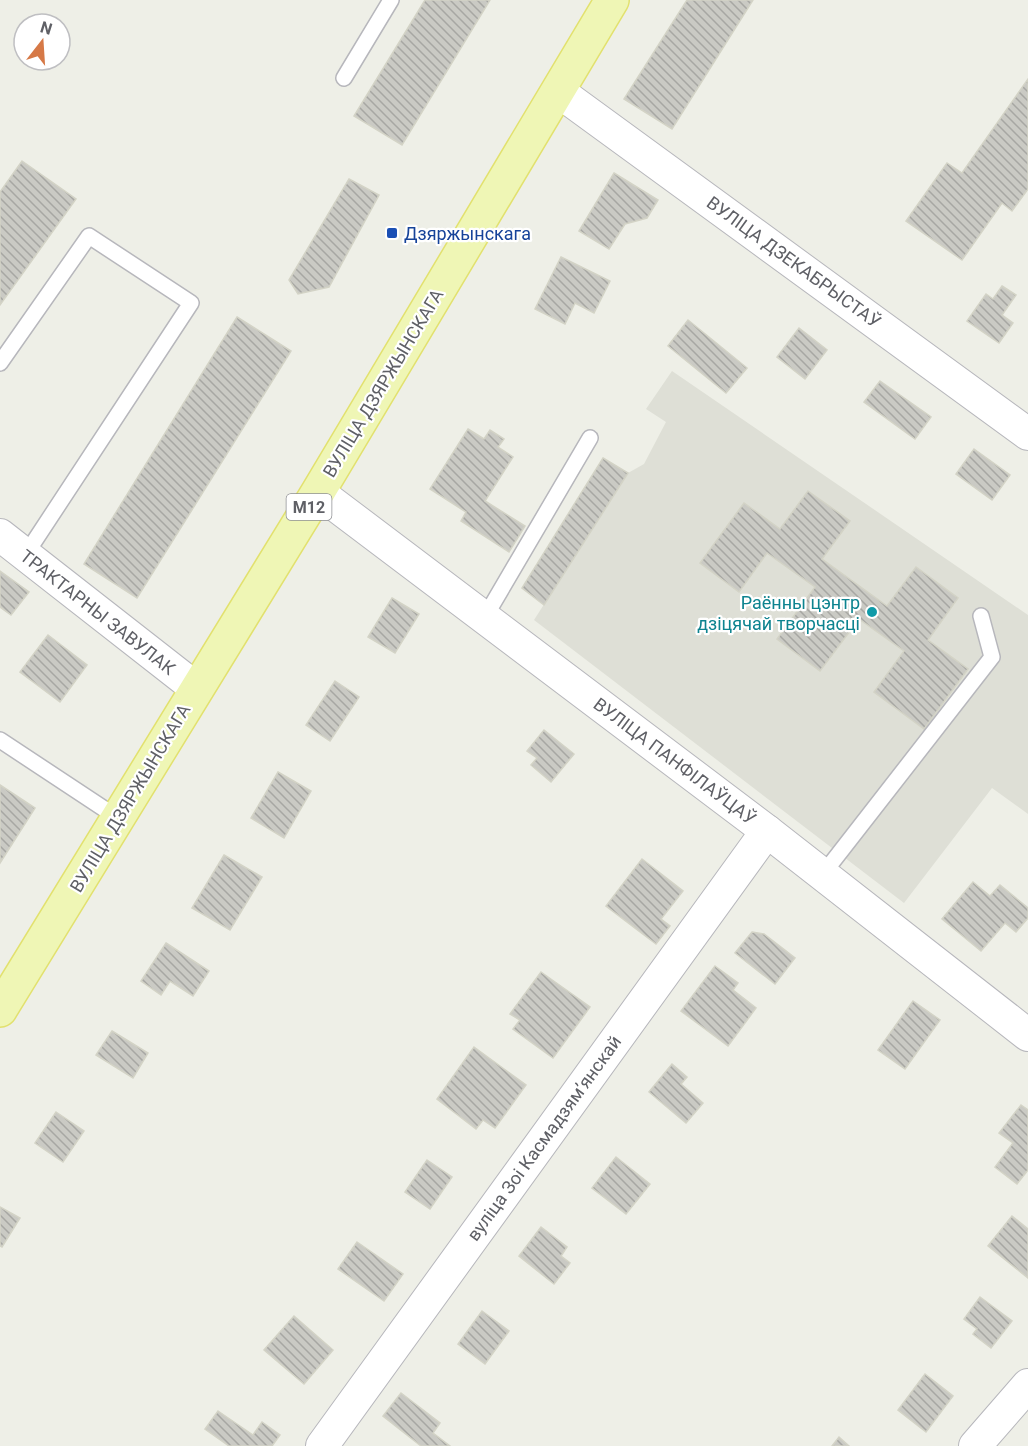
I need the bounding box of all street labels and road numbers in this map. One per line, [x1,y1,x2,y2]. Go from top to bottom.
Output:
street label: ВУЛІЦА ДЗЕКАБРЫСТАЎ [703,192,885,332]
street label: ВУЛІЦА ДЗЯРЖЫНСКАГА [318,285,448,481]
road number: М12 [286,494,332,520]
street label: ТРАКТАРНЫ ЗАВУЛАК [16,545,180,679]
street label: ВУЛІЦА ПАНФІЛАЎЦАЎ [590,693,760,829]
street label: ВУЛІЦА ДЗЯРЖЫНСКАГА [65,700,195,896]
street label: вуліца Зоі Касмадзямʼянскай [463,1031,625,1245]

